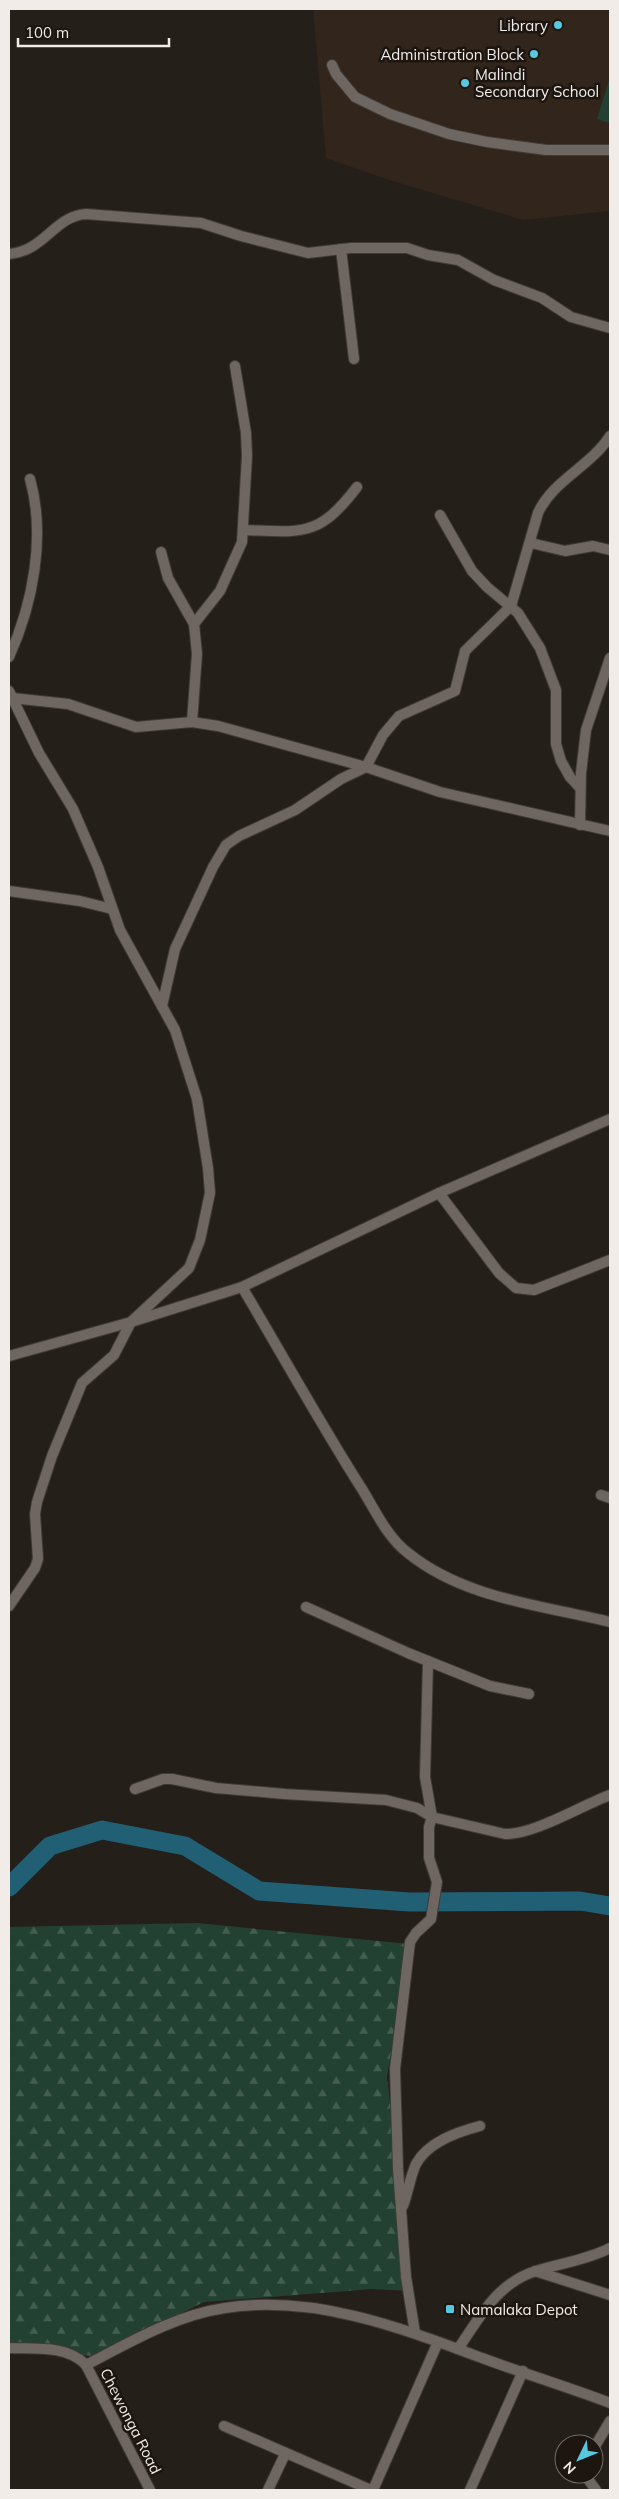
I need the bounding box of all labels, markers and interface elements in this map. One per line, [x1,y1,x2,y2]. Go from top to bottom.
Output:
scale bar [18,15,169,47]
place label: Library [499,16,548,35]
marker: Library [552,19,564,31]
text: 100 m [25,23,69,42]
place label: Administration Block [380,45,524,64]
marker: Administration Block [528,48,540,60]
place label: Malindi Secondary School [475,65,599,101]
marker: Malindi Secondary School [459,77,471,89]
place label: Namalaka Depot [460,2300,578,2319]
marker: Namalaka Depot [444,2303,456,2315]
street label: Chewonga Road [96,2365,166,2477]
north arrow [554,2434,604,2484]
text: N [559,2458,580,2478]

